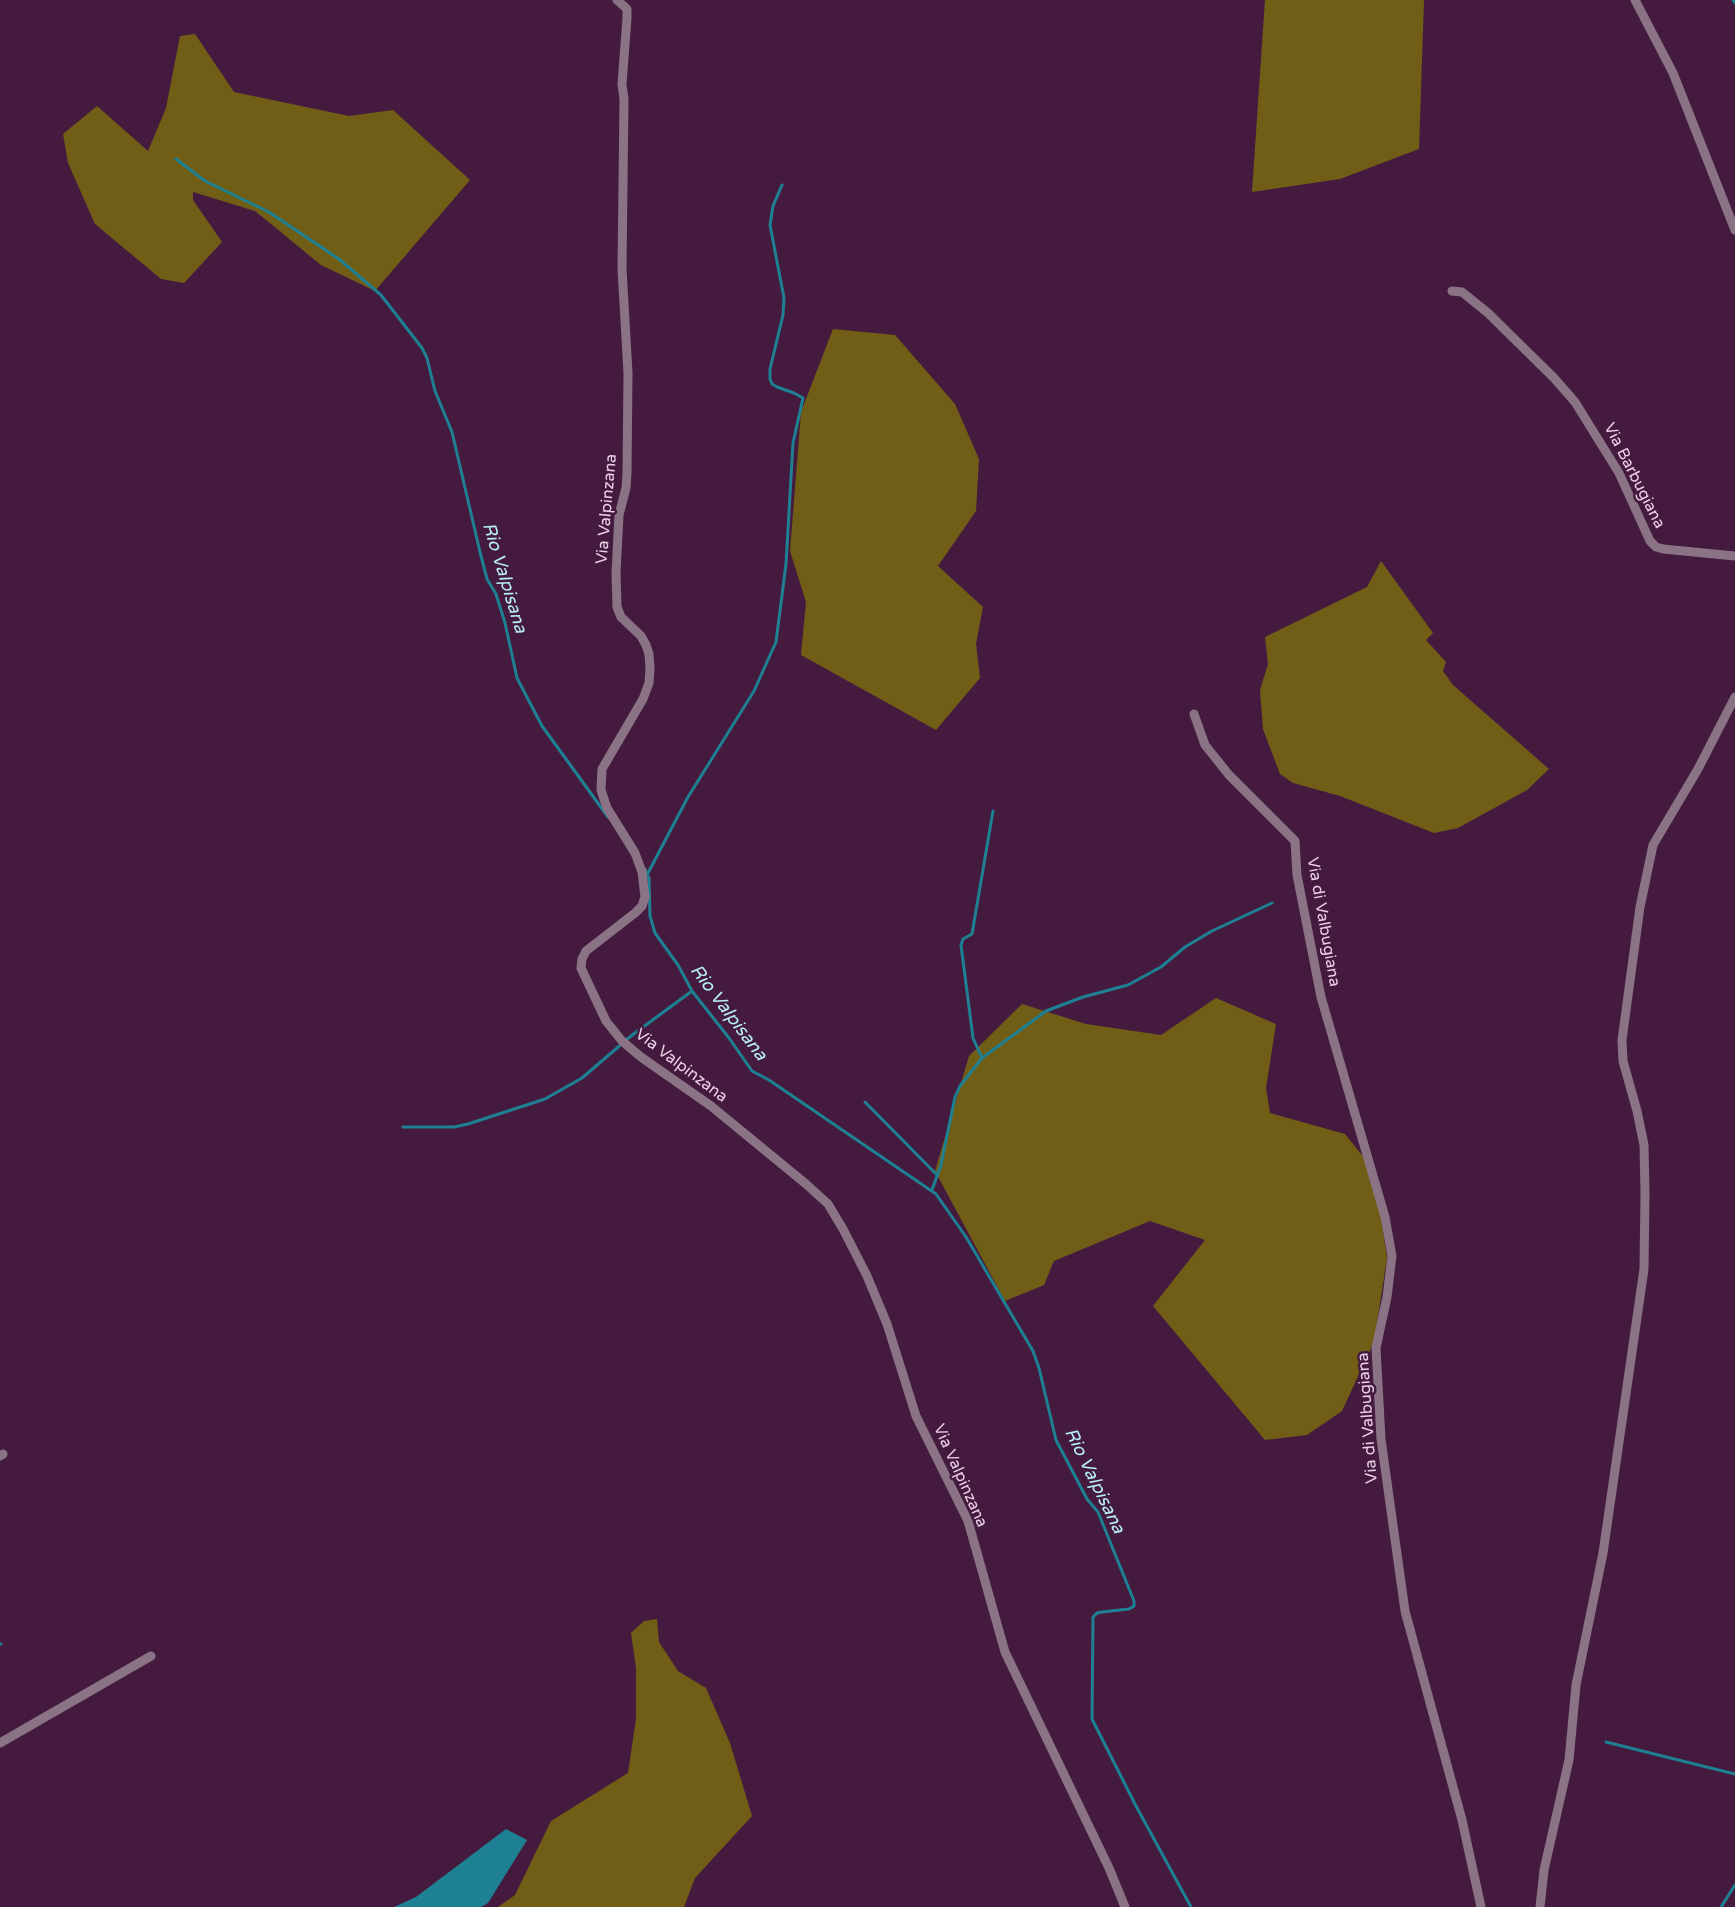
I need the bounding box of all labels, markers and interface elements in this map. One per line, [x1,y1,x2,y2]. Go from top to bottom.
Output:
street label: Via Barbugiana [1599,420,1669,532]
street label: Via Valpinzana [593,453,621,565]
water label: Rio Valpisana [477,520,531,636]
street label: Via di Valbugiana [1302,856,1344,988]
water label: Rio Valpisana [685,961,771,1065]
street label: Via Valpinzana [631,1025,731,1107]
street label: Via di Valbugiana [1354,1352,1382,1484]
street label: Via Valpinzana [929,1421,991,1531]
water label: Rio Valpisana [1059,1425,1129,1537]

